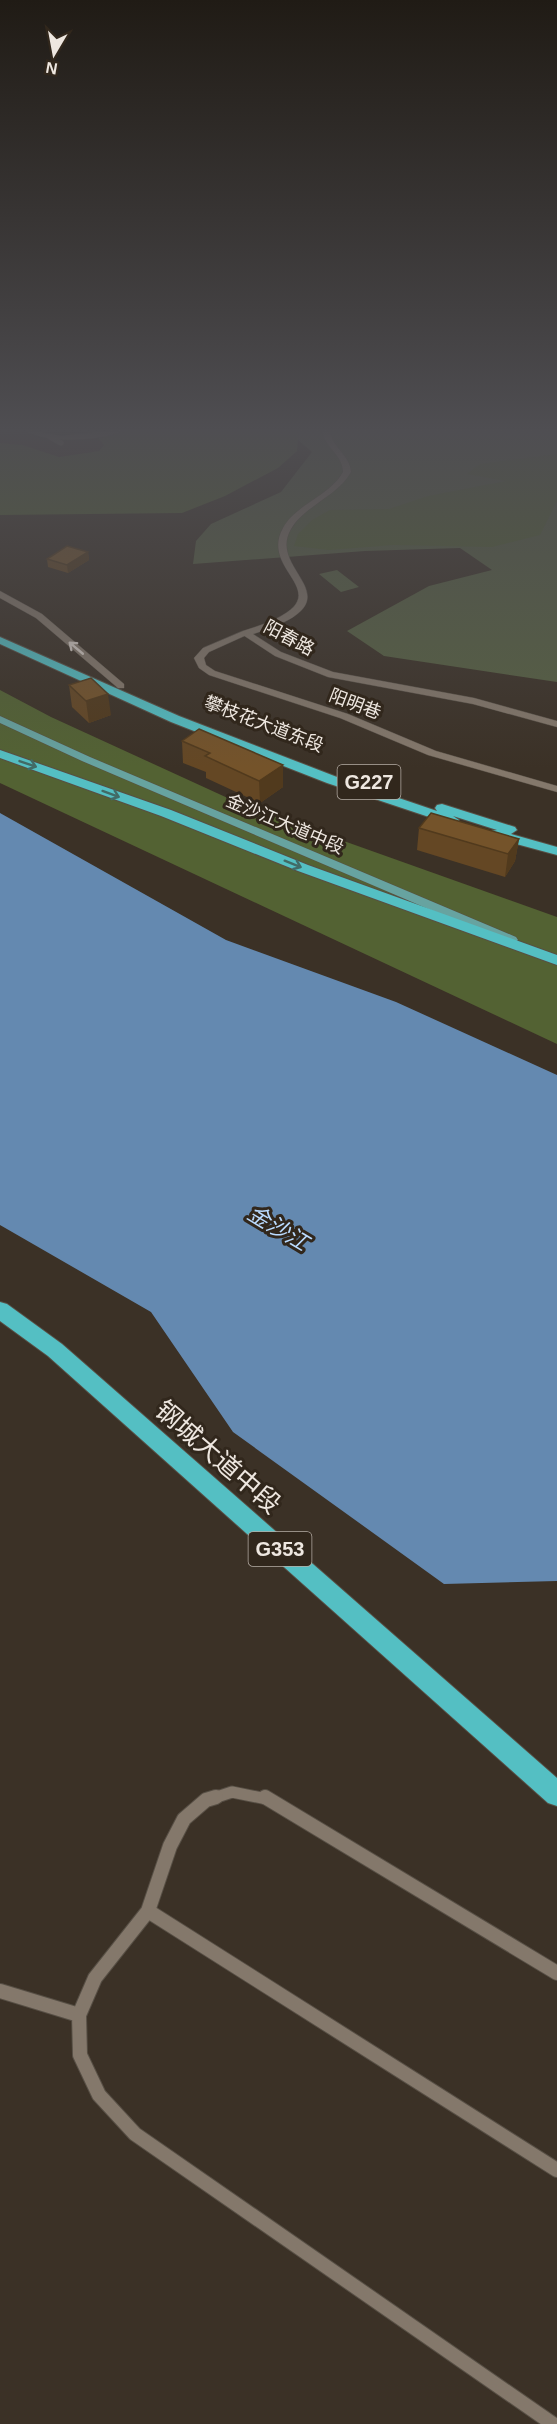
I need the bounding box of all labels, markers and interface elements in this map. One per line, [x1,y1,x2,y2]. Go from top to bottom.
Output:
north arrow [24,24,84,84]
text: N [44,59,59,78]
street label: 阳春路 [260,616,318,660]
one-way arrow [69,641,84,655]
street label: 阳明巷 [326,685,384,723]
street label: 攀枝花大道东段 [202,692,326,756]
one-way arrow [18,759,37,770]
road number: G227 [338,765,400,799]
one-way arrow [101,789,120,800]
street label: 金沙江大道中段 [223,790,347,858]
one-way arrow [283,859,302,870]
water label: 金沙江 [243,1200,314,1257]
street label: 钢城大道中段 [149,1395,287,1519]
road number: G353 [248,1532,312,1566]

